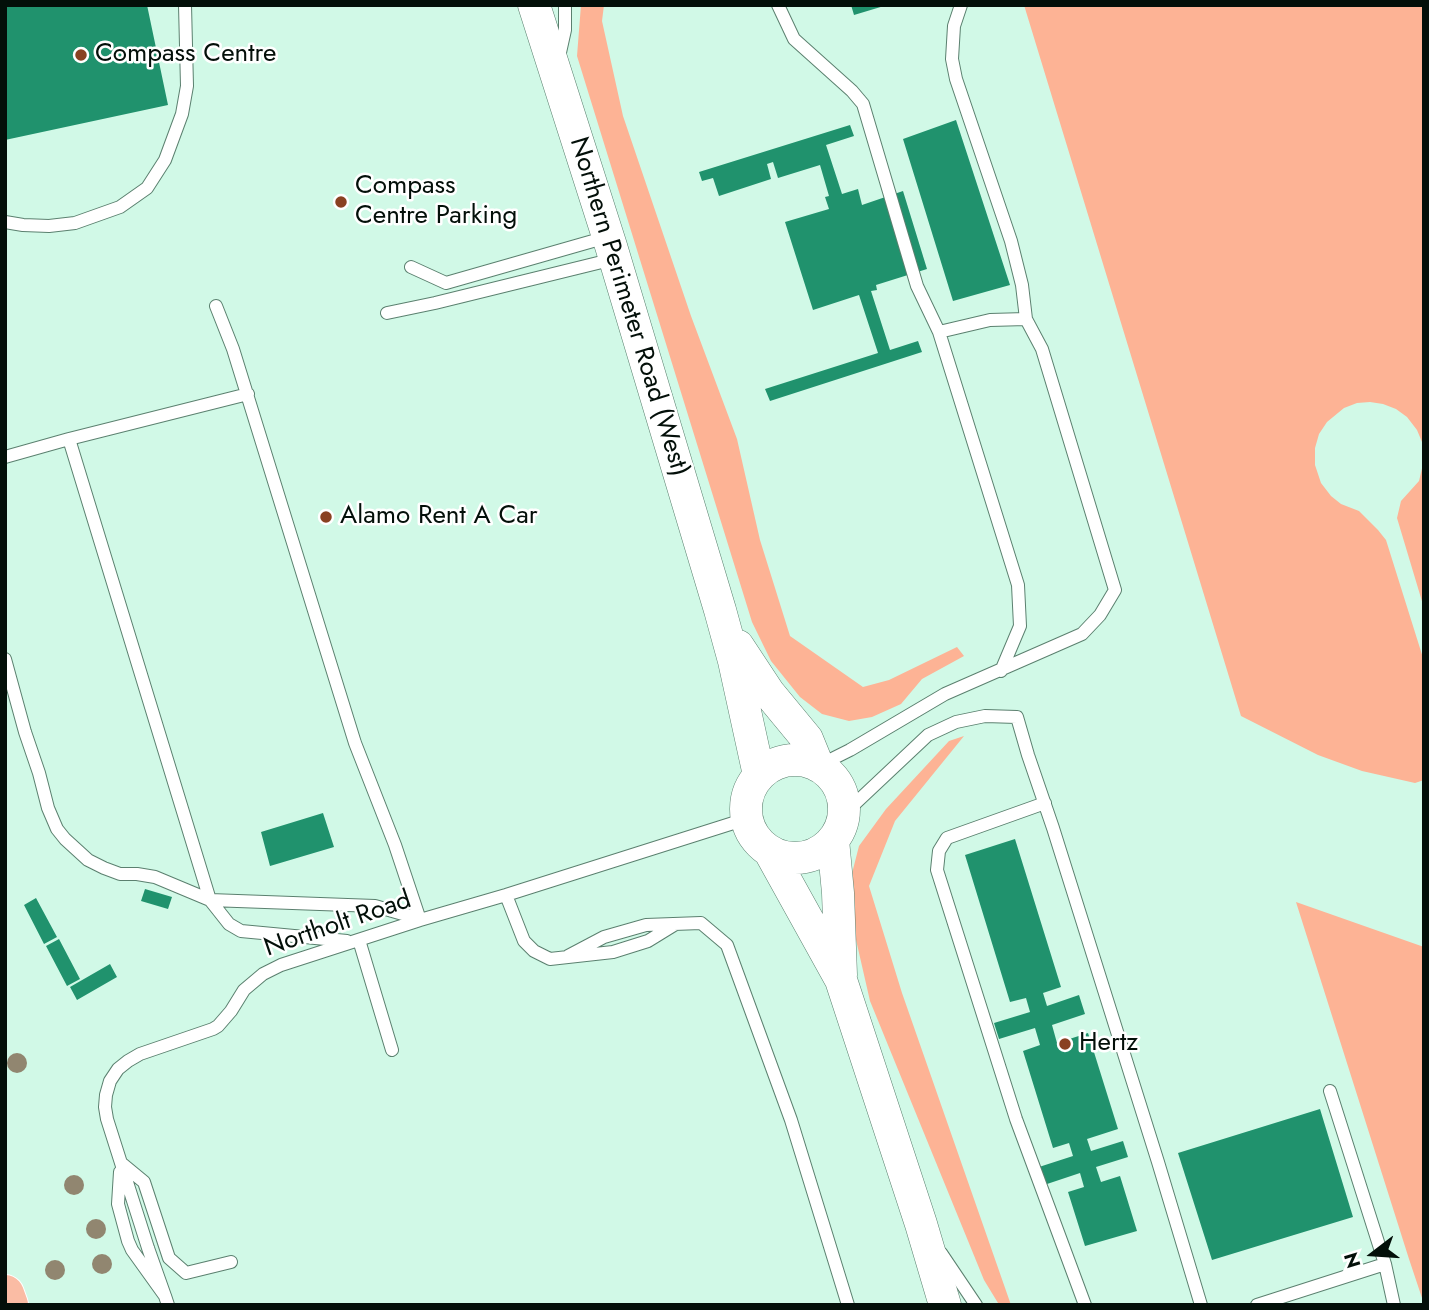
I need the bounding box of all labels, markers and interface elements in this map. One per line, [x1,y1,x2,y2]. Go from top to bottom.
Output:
place label: Compass Centre [95,39,276,71]
marker: Compass Centre [73,47,89,63]
street label: Northern Perimeter Road (West) [561,134,695,480]
place label: Compass Centre Parking [355,171,517,232]
marker: Compass Centre Parking [333,194,349,210]
place label: Alamo Rent A Car [340,501,538,533]
marker: Alamo Rent A Car [318,509,334,525]
street label: Northolt Road [260,885,416,965]
place label: Hertz [1079,1028,1138,1060]
marker: Hertz [1057,1036,1073,1052]
north arrow [1338,1219,1408,1289]
text: N [1337,1249,1368,1271]

